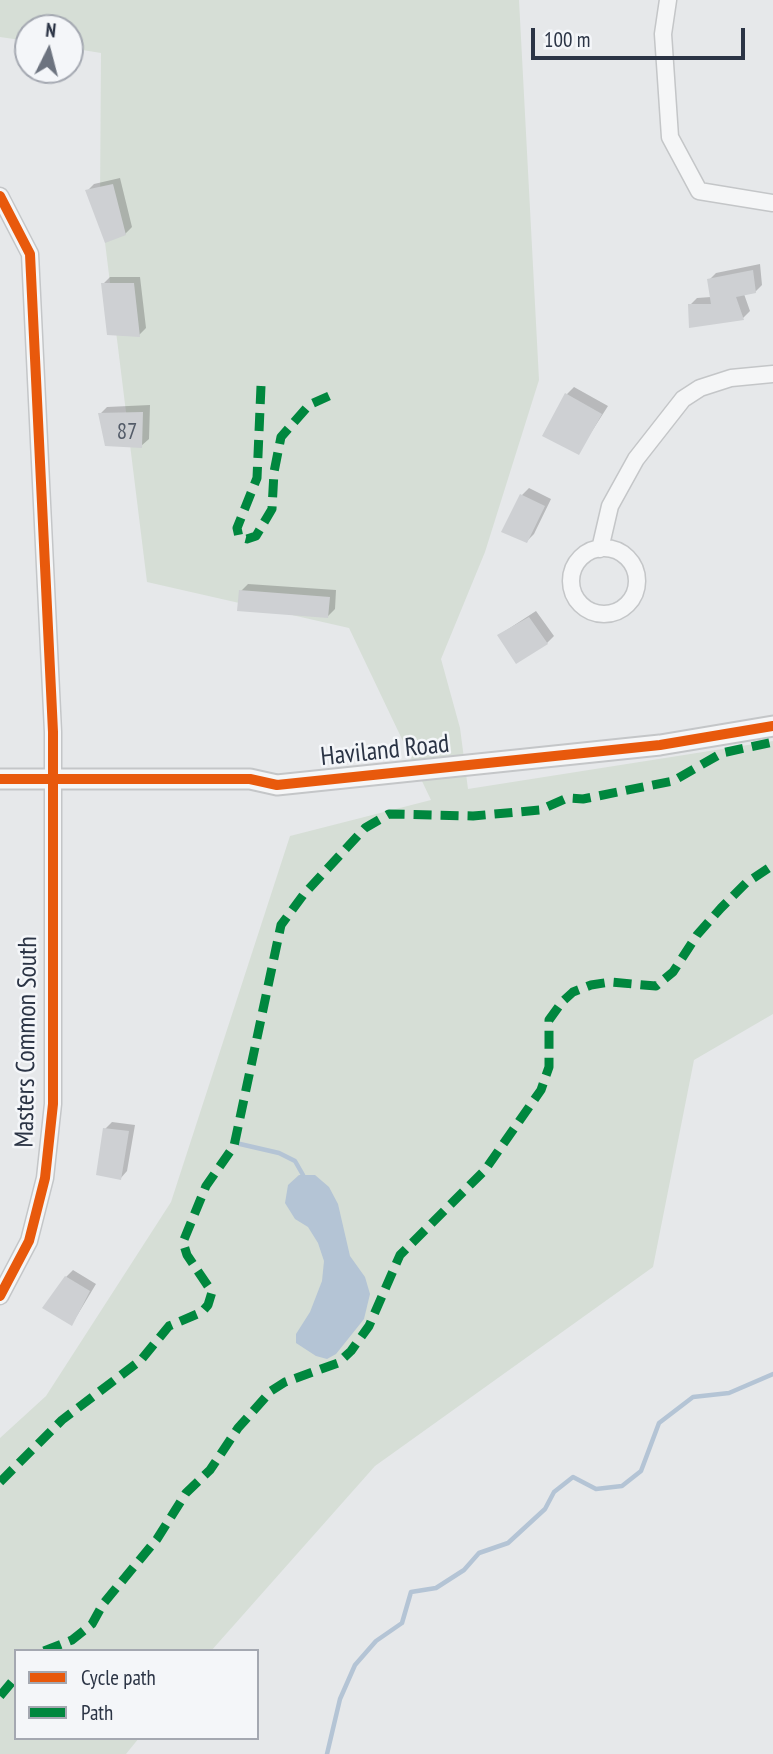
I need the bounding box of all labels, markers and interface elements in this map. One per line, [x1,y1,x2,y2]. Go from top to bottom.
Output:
north arrow [14,14,84,84]
scale bar [535,14,748,58]
text: N [45,18,57,43]
text: 100 m [544,26,590,53]
house number: 87 [117,418,137,446]
street label: Haviland Road [319,729,451,773]
street label: Masters Common South [10,936,44,1148]
legend [14,1649,259,1740]
text: Cycle path [81,1664,156,1691]
text: Path [81,1699,113,1726]

